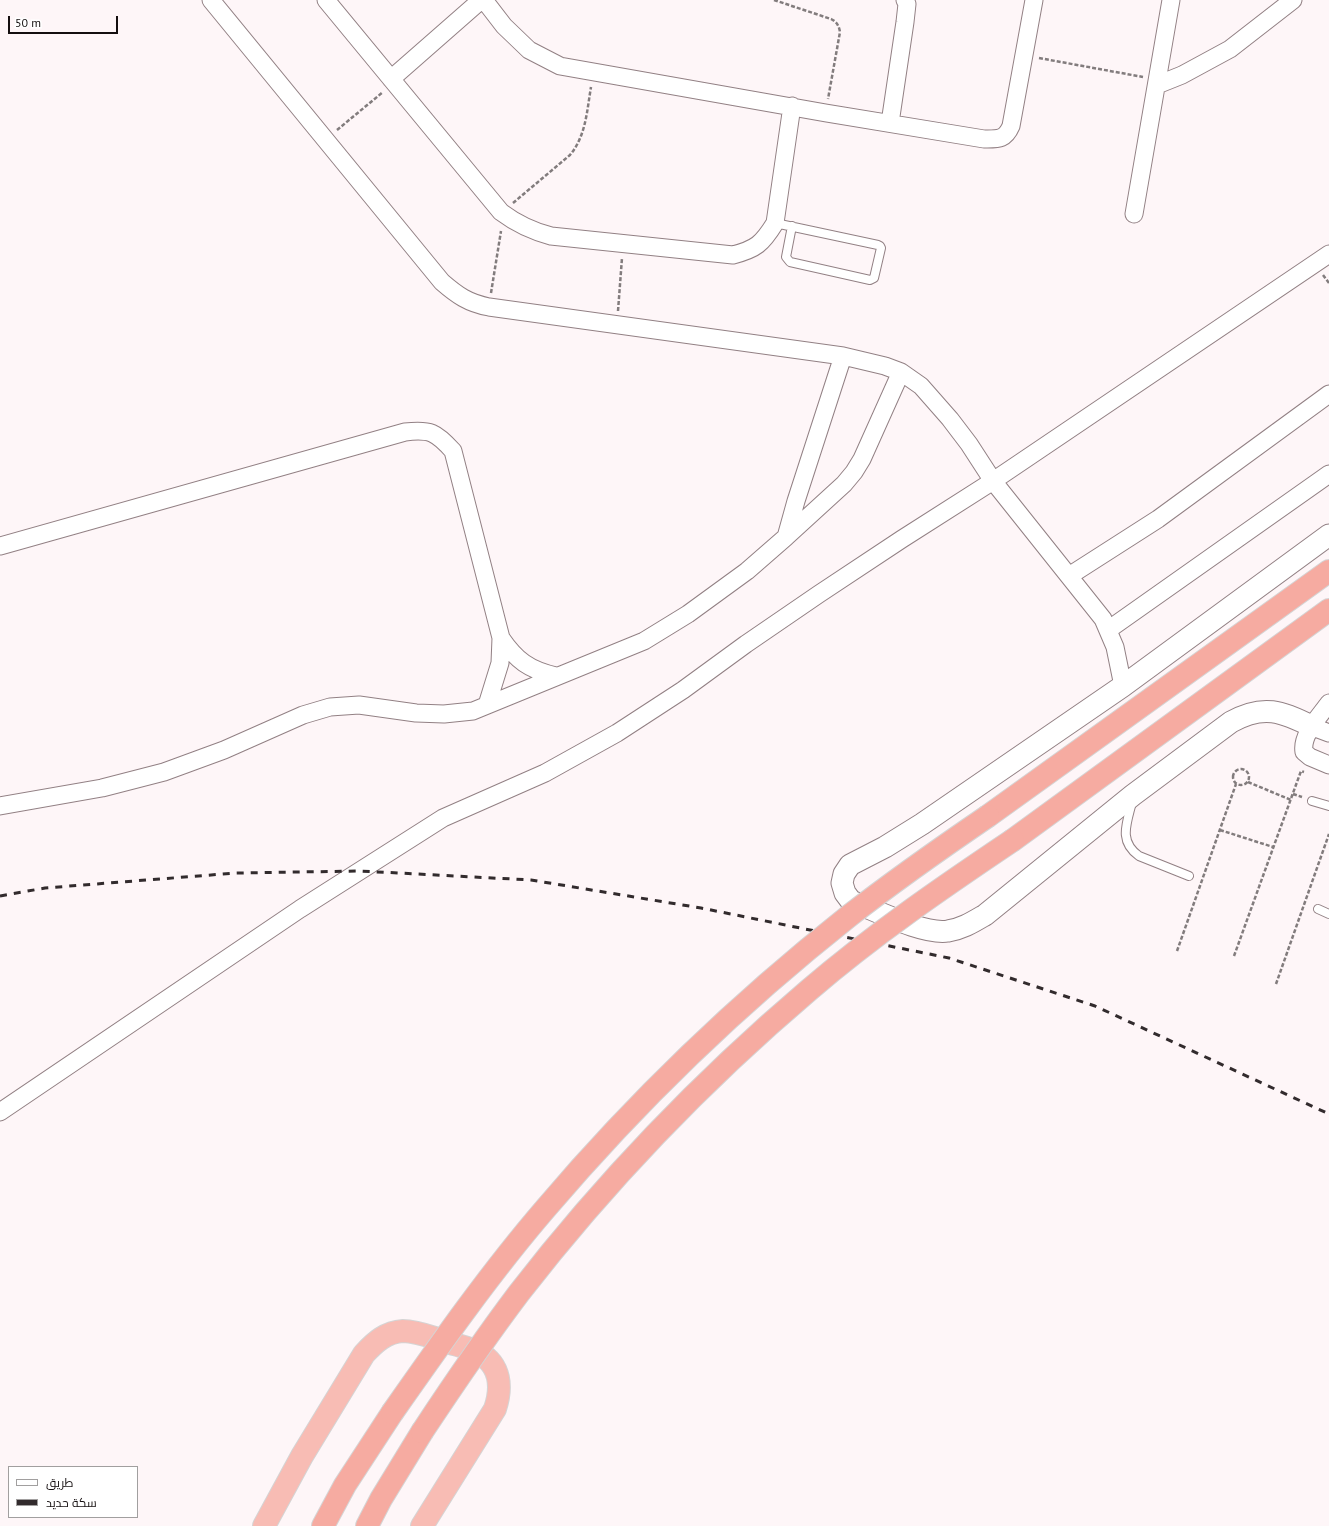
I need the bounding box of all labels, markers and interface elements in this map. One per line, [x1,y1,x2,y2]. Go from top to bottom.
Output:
scale bar [10,8,120,34]
text: 50 m [15,15,41,30]
legend [8,1466,138,1518]
text: طريق [46,1475,73,1490]
text: سكة حديد [46,1495,97,1510]

